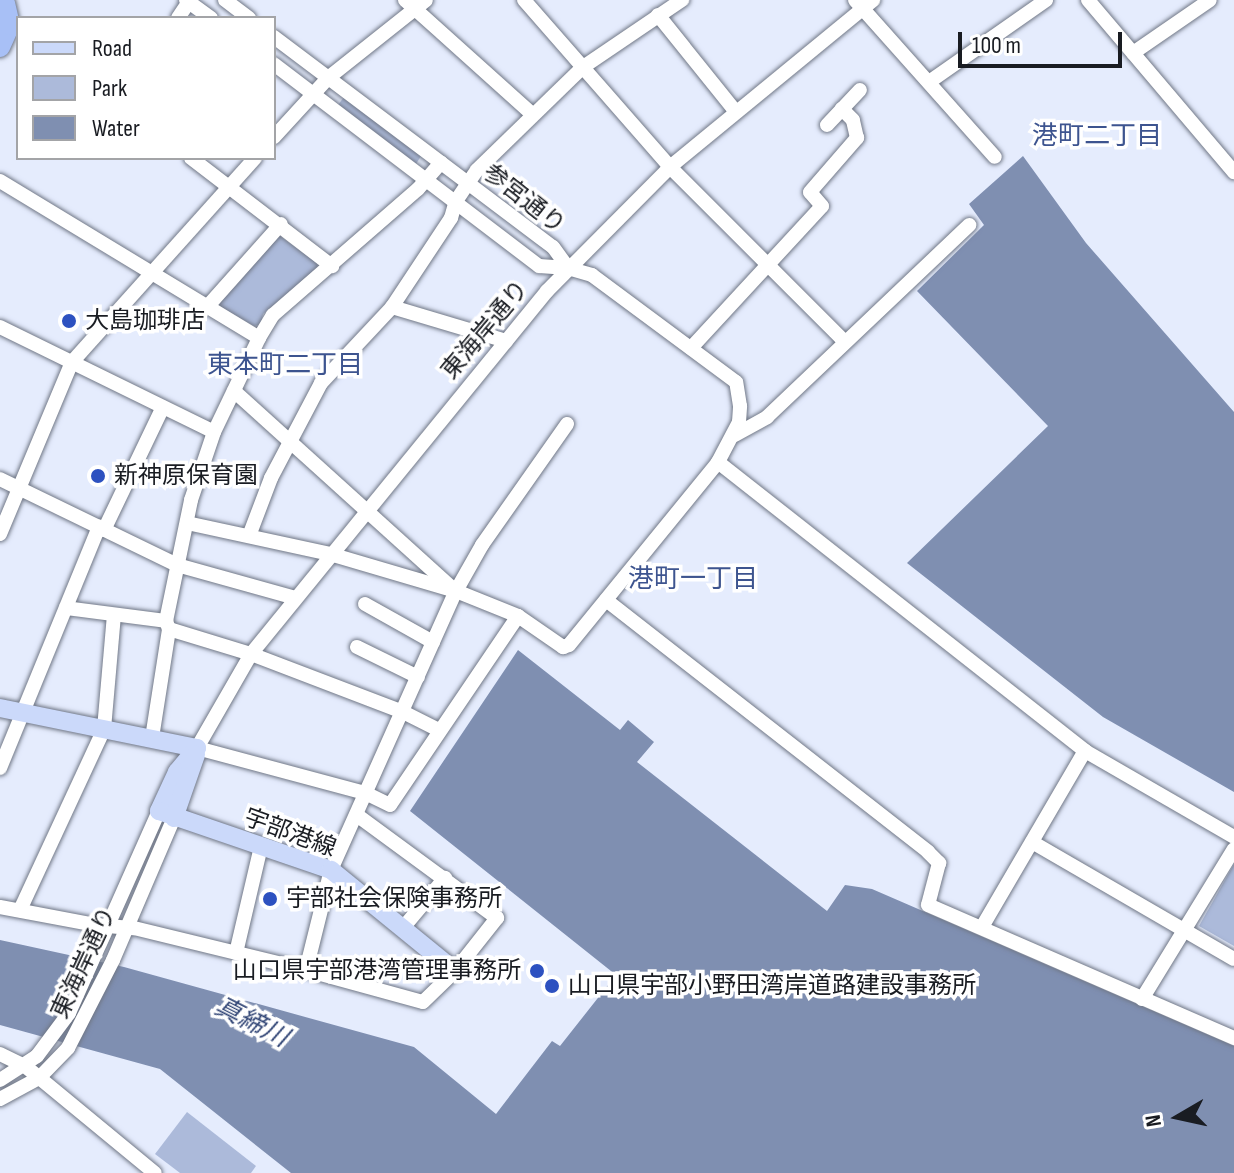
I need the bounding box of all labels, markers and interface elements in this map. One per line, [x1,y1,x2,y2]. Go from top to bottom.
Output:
legend [16,16,276,160]
scale bar [962,16,1126,66]
text: 100 m [972,31,1021,60]
text: Road [92,34,132,63]
text: Park [92,74,127,103]
text: Water [92,114,140,143]
district label: 港町二丁目 [1032,121,1162,153]
street label: 参宮通り [477,158,571,240]
street label: 東海岸通り [435,275,535,385]
place label: 大島珈琲店 [85,307,205,335]
marker: 大島珈琲店 [60,312,78,330]
district label: 東本町二丁目 [207,350,363,382]
place label: 新神原保育園 [114,462,258,490]
marker: 新神原保育園 [89,467,107,485]
district label: 港町一丁目 [628,564,758,596]
street label: 宇部港線 [240,803,340,863]
place label: 宇部社会保険事務所 [286,885,502,913]
marker: 宇部社会保険事務所 [261,890,279,908]
street label: 東海岸通り [46,903,122,1023]
place label: 山口県宇部港湾管理事務所 [233,957,521,985]
marker: 山口県宇部港湾管理事務所 [528,962,546,980]
place label: 山口県宇部小野田湾岸道路建設事務所 [568,972,976,1000]
marker: 山口県宇部小野田湾岸道路建設事務所 [543,977,561,995]
water label: 真締川 [209,991,293,1055]
north arrow [1138,1077,1218,1157]
text: N [1140,1113,1168,1129]

